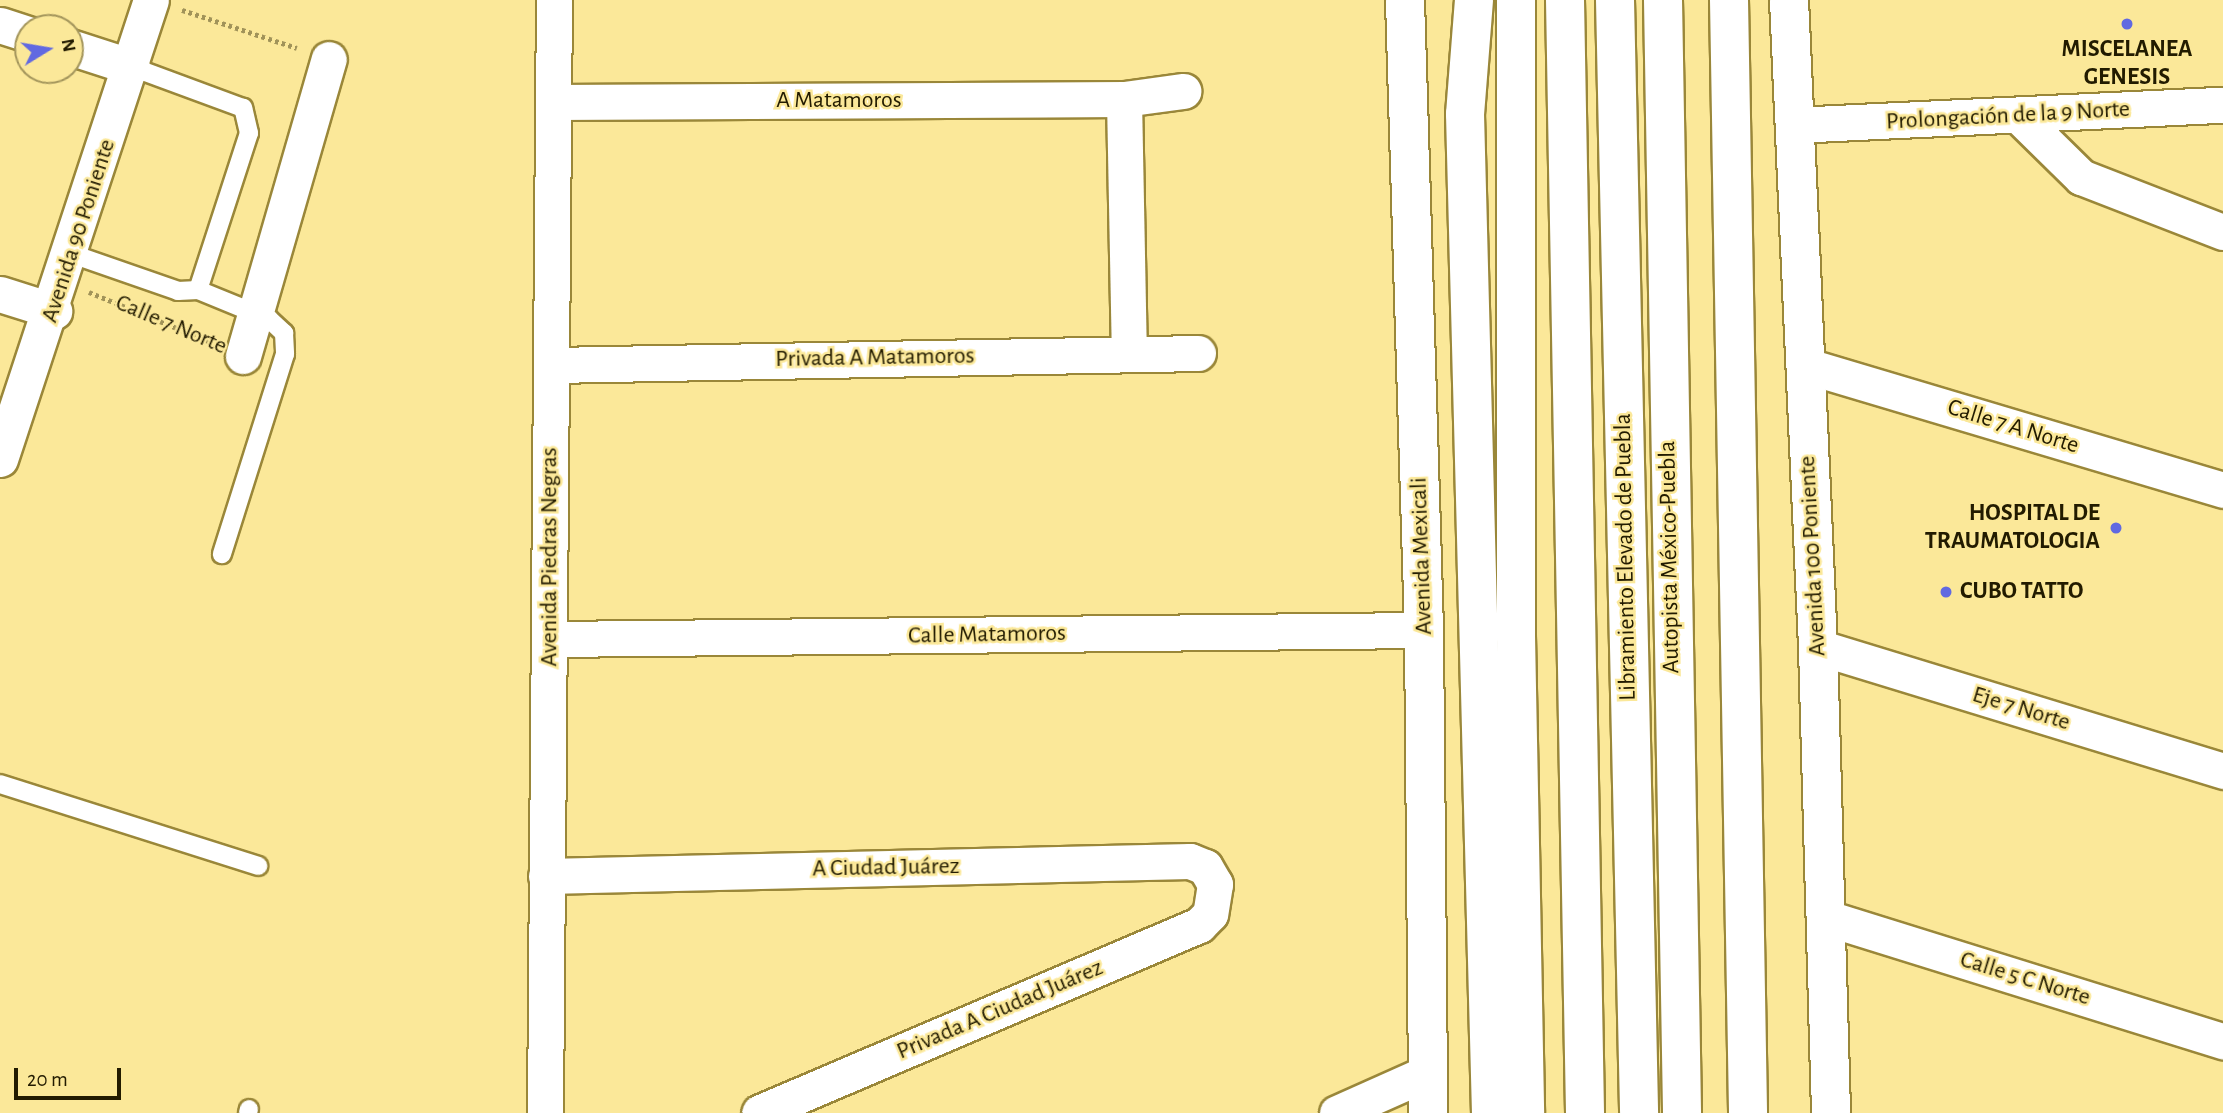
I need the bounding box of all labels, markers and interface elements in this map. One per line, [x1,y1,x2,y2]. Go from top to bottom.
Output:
north arrow [14,14,84,84]
marker: MISCELANEA GENESIS [2119,16,2135,32]
place label: MISCELANEA GENESIS [2062,36,2192,92]
text: N [58,37,79,54]
street label: A Matamoros [776,87,902,115]
street label: Prolongación de la 9 Norte [1885,95,2131,137]
street label: Avenida 90 Poniente [36,136,122,326]
street label: Calle 7 Norte [111,289,231,361]
street label: Privada A Matamoros [775,342,975,374]
street label: Calle 7 A Norte [1944,393,2082,461]
street label: Libramiento Elevado de Puebla [1609,413,1643,701]
street label: Autopista México-Puebla [1654,440,1686,674]
street label: Avenida Piedras Negras [536,447,564,667]
street label: Avenida 100 Poniente [1793,455,1833,657]
street label: Avenida Mexicali [1405,477,1439,635]
place label: HOSPITAL DE TRAUMATOLOGIA [1925,500,2100,556]
marker: HOSPITAL DE TRAUMATOLOGIA [2106,518,2126,538]
place label: CUBO TATTO [1960,578,2084,606]
marker: CUBO TATTO [1938,584,1954,600]
street label: Calle Matamoros [908,619,1066,651]
street label: Eje 7 Norte [1969,681,2073,737]
street label: A Ciudad Juárez [812,852,960,884]
street label: Calle 5 C Norte [1956,946,2094,1012]
street label: Privada A Ciudad Juárez [893,954,1107,1066]
scale bar [18,1054,124,1098]
text: 20 m [27,1069,68,1090]

